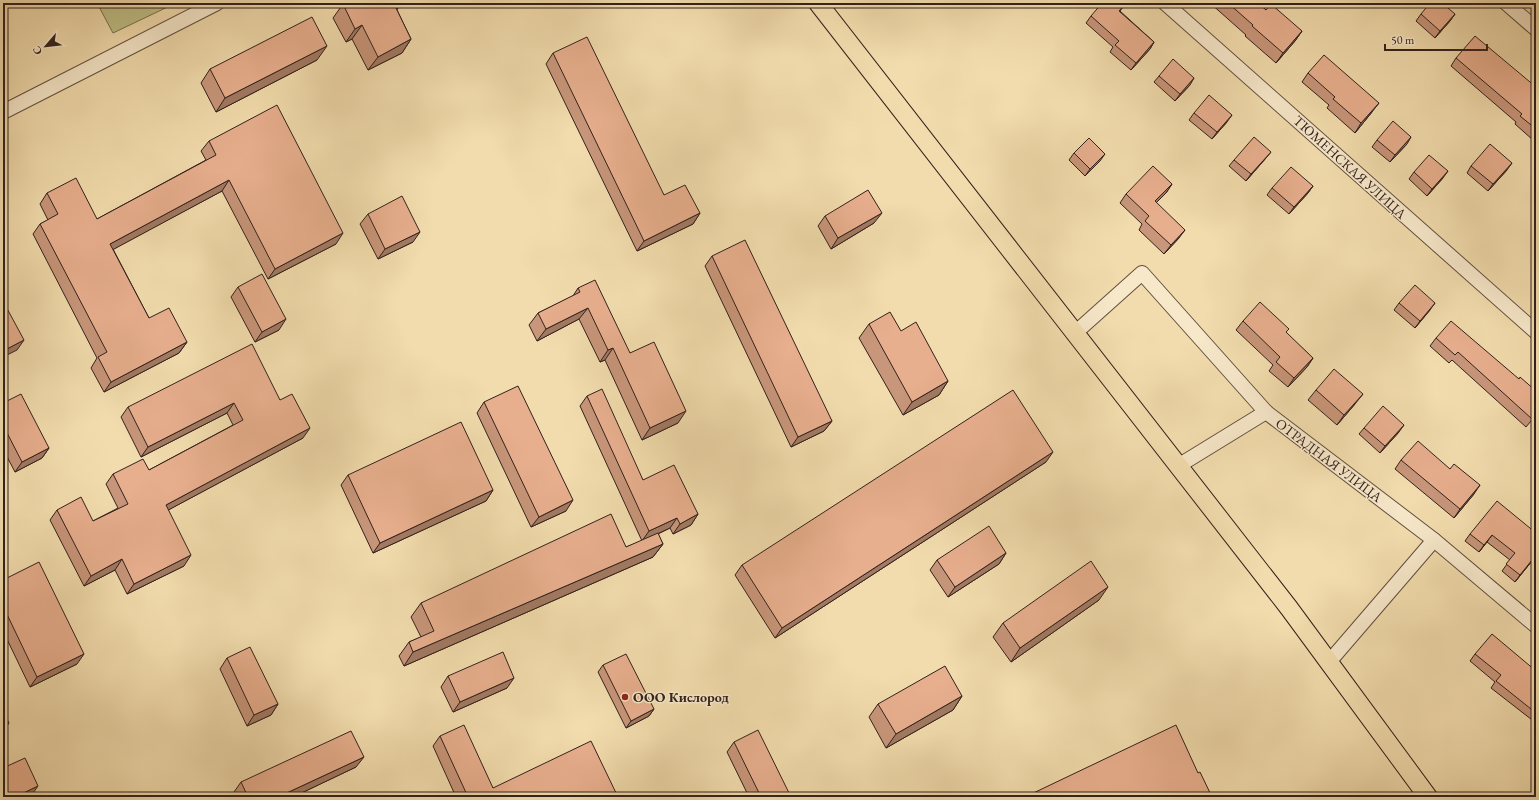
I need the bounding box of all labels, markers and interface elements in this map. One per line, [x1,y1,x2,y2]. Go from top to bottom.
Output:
north arrow [26,26,66,66]
scale bar [1385,26,1487,52]
text: 50 m [1391,32,1415,48]
text: С [29,44,45,57]
street label: ТЮМЕНСКАЯ УЛИЦА [1290,111,1411,223]
street label: ОТРАДНАЯ УЛИЦА [1272,414,1386,506]
place label: ООО Кислород [633,688,729,706]
marker: ООО Кислород [620,692,630,702]

